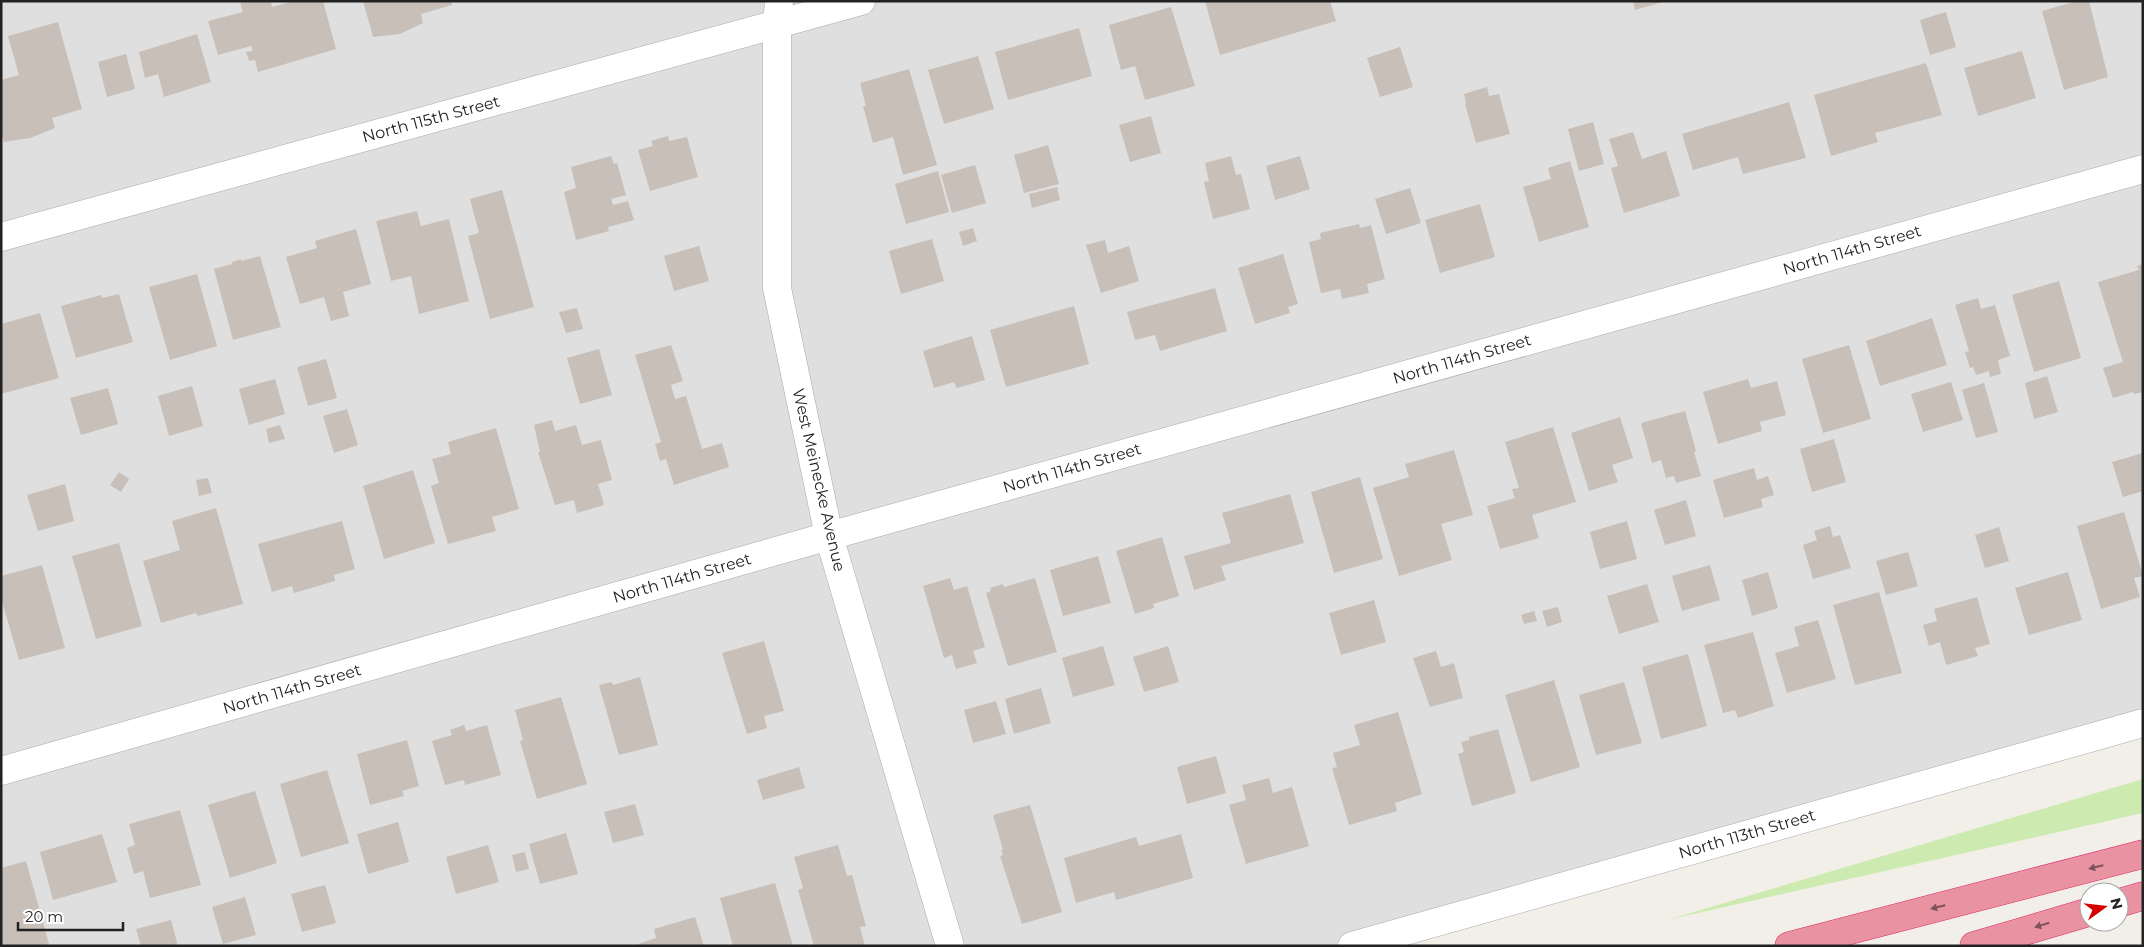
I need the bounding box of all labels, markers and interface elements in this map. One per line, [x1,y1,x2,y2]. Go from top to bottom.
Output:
street label: North 115th Street [360,91,502,147]
street label: North 114th Street [1781,221,1924,279]
street label: North 114th Street [1391,330,1534,388]
street label: West Meinecke Avenue [789,387,849,573]
street label: North 114th Street [1001,439,1144,497]
street label: North 114th Street [611,549,754,607]
street label: North 114th Street [221,660,364,718]
street label: North 113th Street [1676,805,1818,863]
one-way arrow [2088,863,2103,871]
north arrow [2079,882,2129,932]
text: N [2106,896,2127,911]
scale bar [18,900,122,932]
one-way arrow [1931,903,1946,911]
text: 20 m [25,907,63,926]
one-way arrow [2035,922,2050,930]

